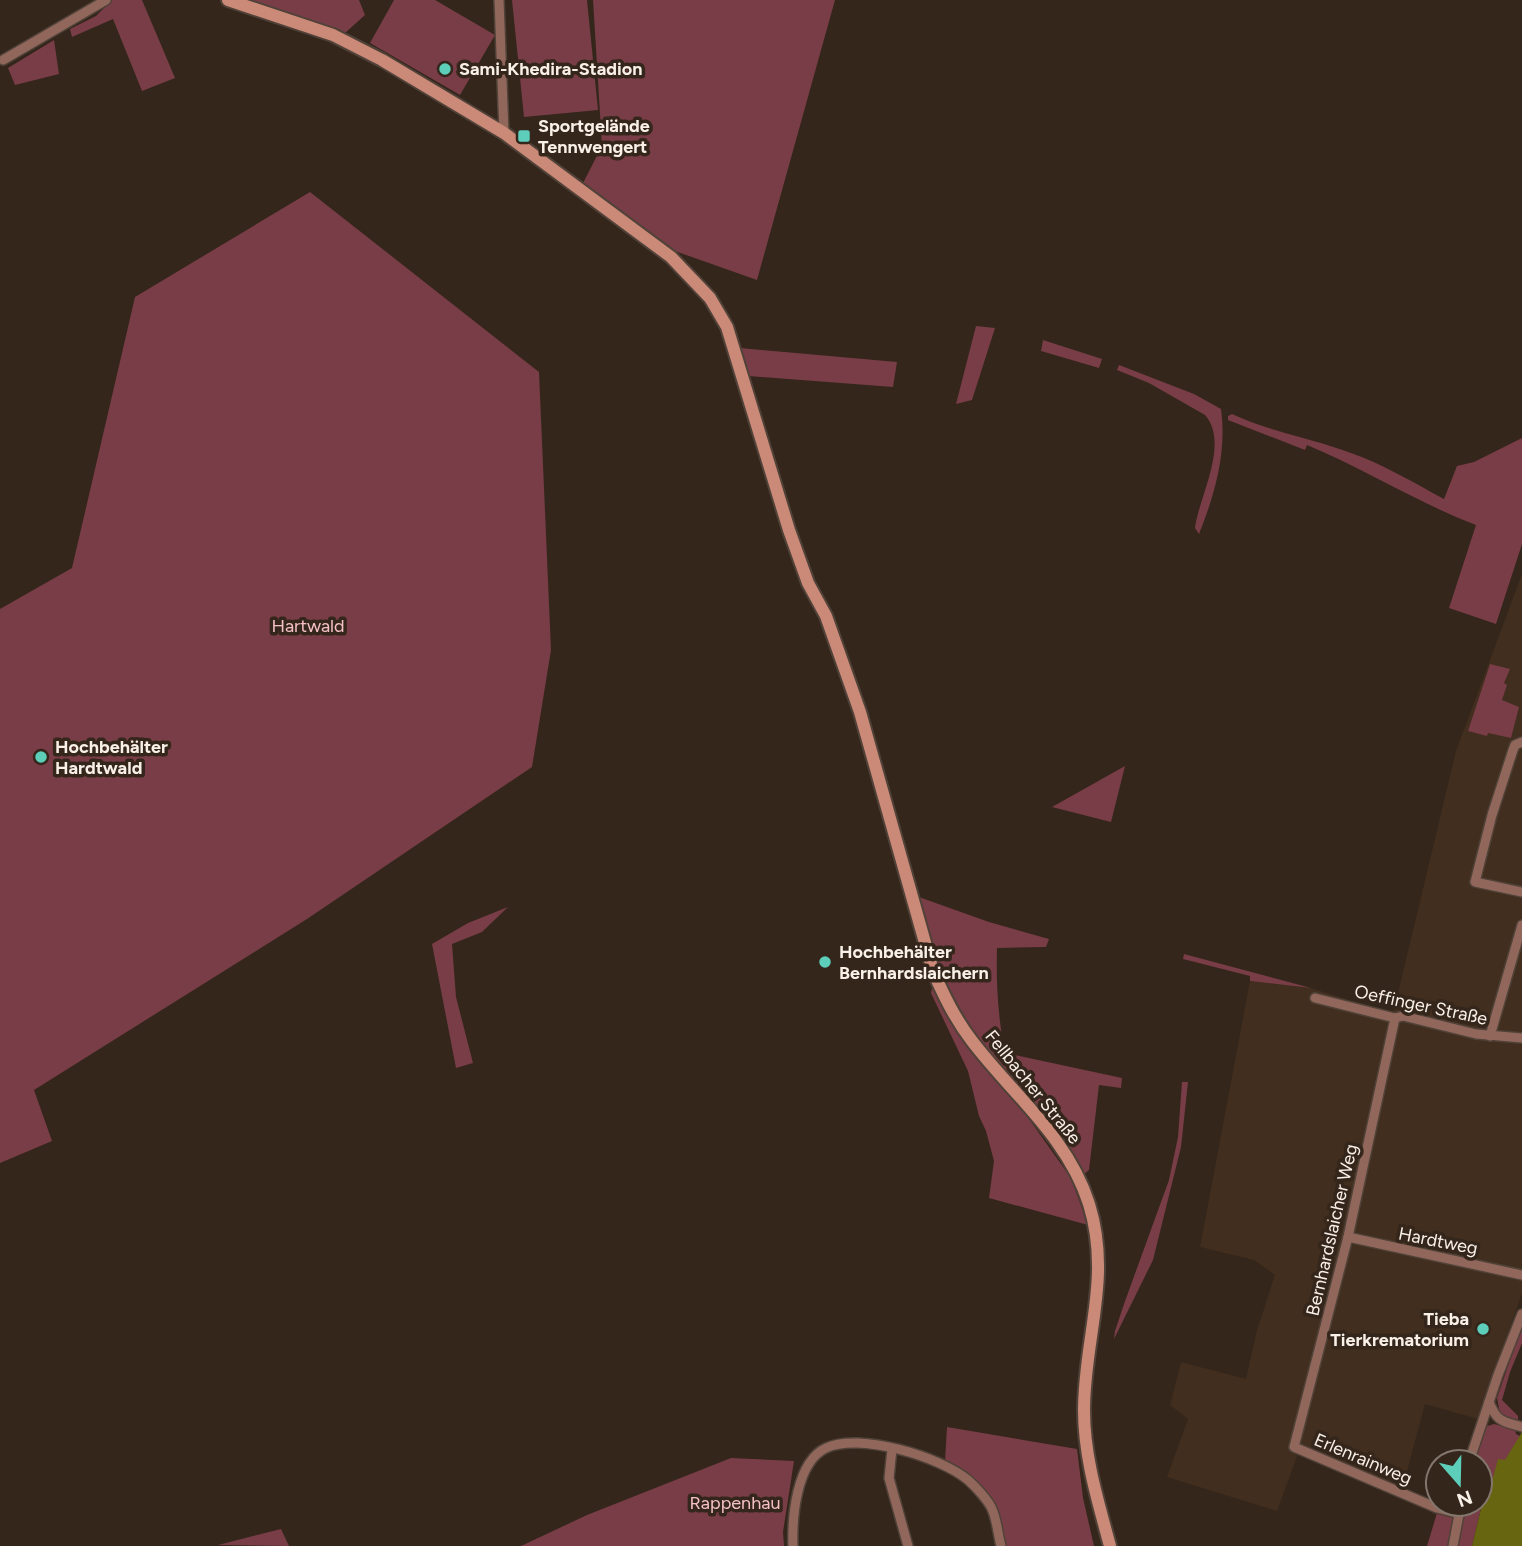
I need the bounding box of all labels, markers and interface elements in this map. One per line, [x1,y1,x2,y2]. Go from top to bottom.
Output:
place label: Sami-Khedira-Stadion [459,58,642,80]
marker: Sami-Khedira-Stadion [437,61,453,77]
place label: Sportgelände Tennwengert [538,115,650,158]
marker: Sportgelände Tennwengert [516,128,532,144]
park label: Hartwald [271,615,345,637]
place label: Hochbehälter Hardtwald [55,736,168,779]
marker: Hochbehälter Hardtwald [33,749,49,765]
place label: Hochbehälter Bernhardslaichern [839,941,989,984]
marker: Hochbehälter Bernhardslaichern [817,954,833,970]
street label: Oeffinger Straße [1353,980,1490,1030]
street label: Fellbacher Straße [980,1026,1086,1149]
street label: Bernhardslaicher Weg [1302,1142,1362,1318]
street label: Hardtweg [1396,1223,1480,1259]
place label: Tieba Tierkrematorium [1330,1308,1469,1351]
marker: Tieba Tierkrematorium [1475,1321,1491,1337]
street label: Erlenrainweg [1311,1429,1415,1489]
north arrow [1424,1448,1494,1518]
text: N [1454,1485,1475,1512]
park label: Rappenhau [690,1492,780,1514]

